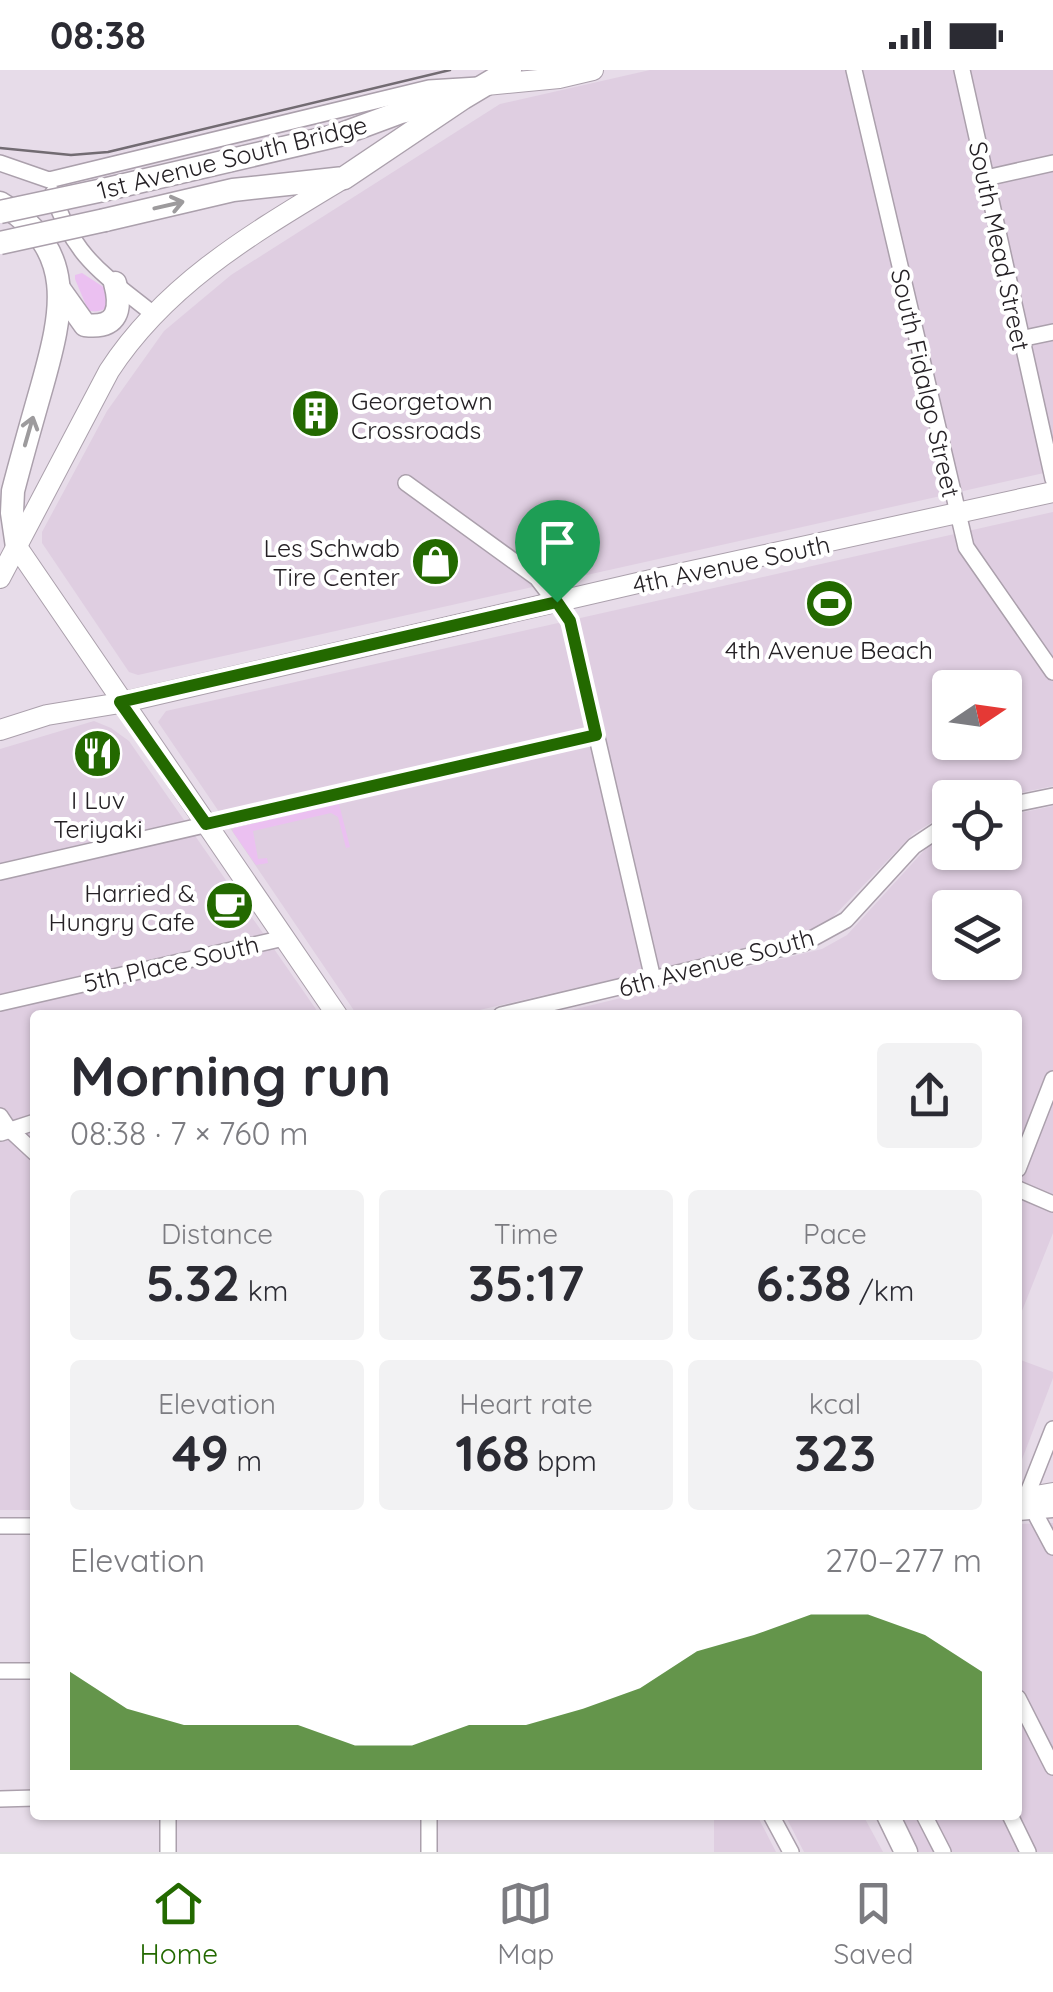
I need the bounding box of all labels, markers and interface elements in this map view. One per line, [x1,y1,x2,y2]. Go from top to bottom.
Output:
text: 08:38 [50,11,146,59]
street label: 1st Avenue South Bridge [94,108,370,206]
street label: South Mead Street [963,138,1037,354]
one-way arrow [152,195,184,213]
street label: South Fidalgo Street [885,266,967,500]
place label: Georgetown Crossroads [351,385,493,445]
building icon: Georgetown Crossroads [290,388,342,440]
one-way arrow [21,416,40,447]
pin [515,500,600,603]
icon: arrive [530,515,585,570]
street label: 4th Avenue South [629,528,833,600]
place label: Les Schwab Tire Center [264,532,400,592]
shop icon: Les Schwab Tire Center [409,535,461,587]
sports icon: 4th Avenue Beach [803,577,855,629]
place label: 4th Avenue Beach [725,634,933,665]
north arrow [932,670,1022,760]
map controls [932,670,1022,980]
restaurant icon: I Luv Teriyaki [72,727,124,779]
button: locate [932,780,1022,870]
place label: I Luv Teriyaki [53,784,143,844]
place label: Harried & Hungry Cafe [48,877,195,937]
cafe icon: Harried & Hungry Cafe [204,880,256,932]
button: layers [932,890,1022,980]
street label: 6th Avenue South [615,921,817,1003]
street label: 5th Place South [80,928,262,998]
text: Morning run [70,1041,391,1110]
button: share [877,1043,982,1148]
text: 08:38 · 7 × 760 m [70,1113,308,1153]
text: Distance [161,1216,273,1251]
text: Time [494,1216,558,1251]
text: Pace [803,1216,867,1251]
text: 5.32 [146,1251,240,1314]
text: 35:17 [468,1251,584,1314]
text: 6:38 [756,1251,851,1314]
text: km [240,1273,288,1308]
text: /km [851,1273,914,1308]
text: Elevation [158,1386,276,1421]
text: Heart rate [459,1386,593,1421]
text: kcal [809,1386,861,1421]
text: 49 [172,1421,229,1484]
text: 168 [455,1421,530,1484]
text: 323 [794,1421,876,1484]
text: m [229,1443,262,1478]
text: bpm [530,1443,597,1478]
text: Elevation [70,1540,205,1580]
text: 270–277 m [825,1540,982,1580]
tab: Home [140,1876,218,1971]
tab: Map [497,1876,554,1971]
tab: Saved [834,1876,913,1971]

